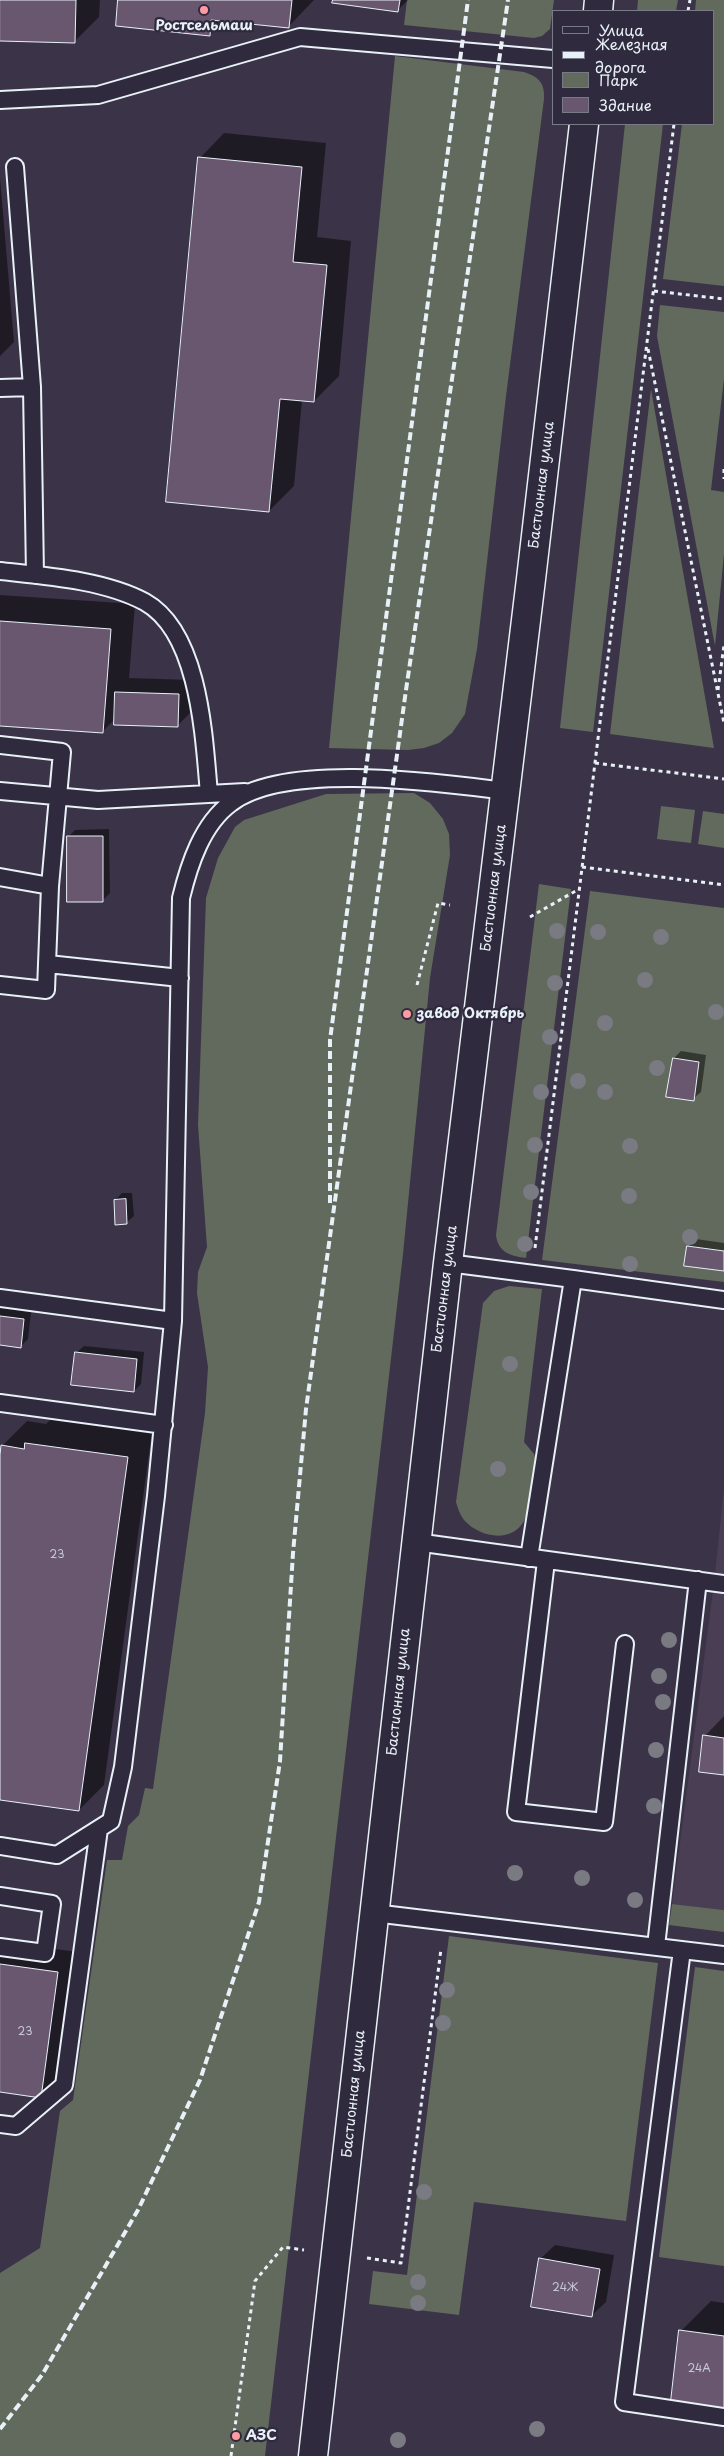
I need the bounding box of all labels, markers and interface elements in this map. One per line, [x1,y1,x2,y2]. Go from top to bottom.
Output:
marker: Ростсельмаш [198,4,210,16]
legend [552,10,714,125]
place label: Ростсельмаш [155,18,253,34]
text: Улица [599,18,644,41]
text: Железная дорога [595,32,668,78]
text: Парк [599,68,638,91]
text: Здание [599,93,652,116]
street label: Бастионная улица [526,420,558,550]
street label: Бастионная улица [478,823,510,953]
place label: завод Октябрь [417,1006,524,1022]
marker: завод Октябрь [401,1008,413,1020]
street label: Бастионная улица [429,1224,461,1354]
house number: 23 [50,1548,64,1562]
street label: Бастионная улица [384,1627,414,1757]
house number: 23 [18,2025,32,2039]
street label: Бастионная улица [339,2029,369,2159]
house number: 24Ж [552,2281,578,2295]
house number: 24А [687,2362,711,2376]
place label: АЗС [246,2428,277,2444]
marker: АЗС [230,2430,242,2442]

